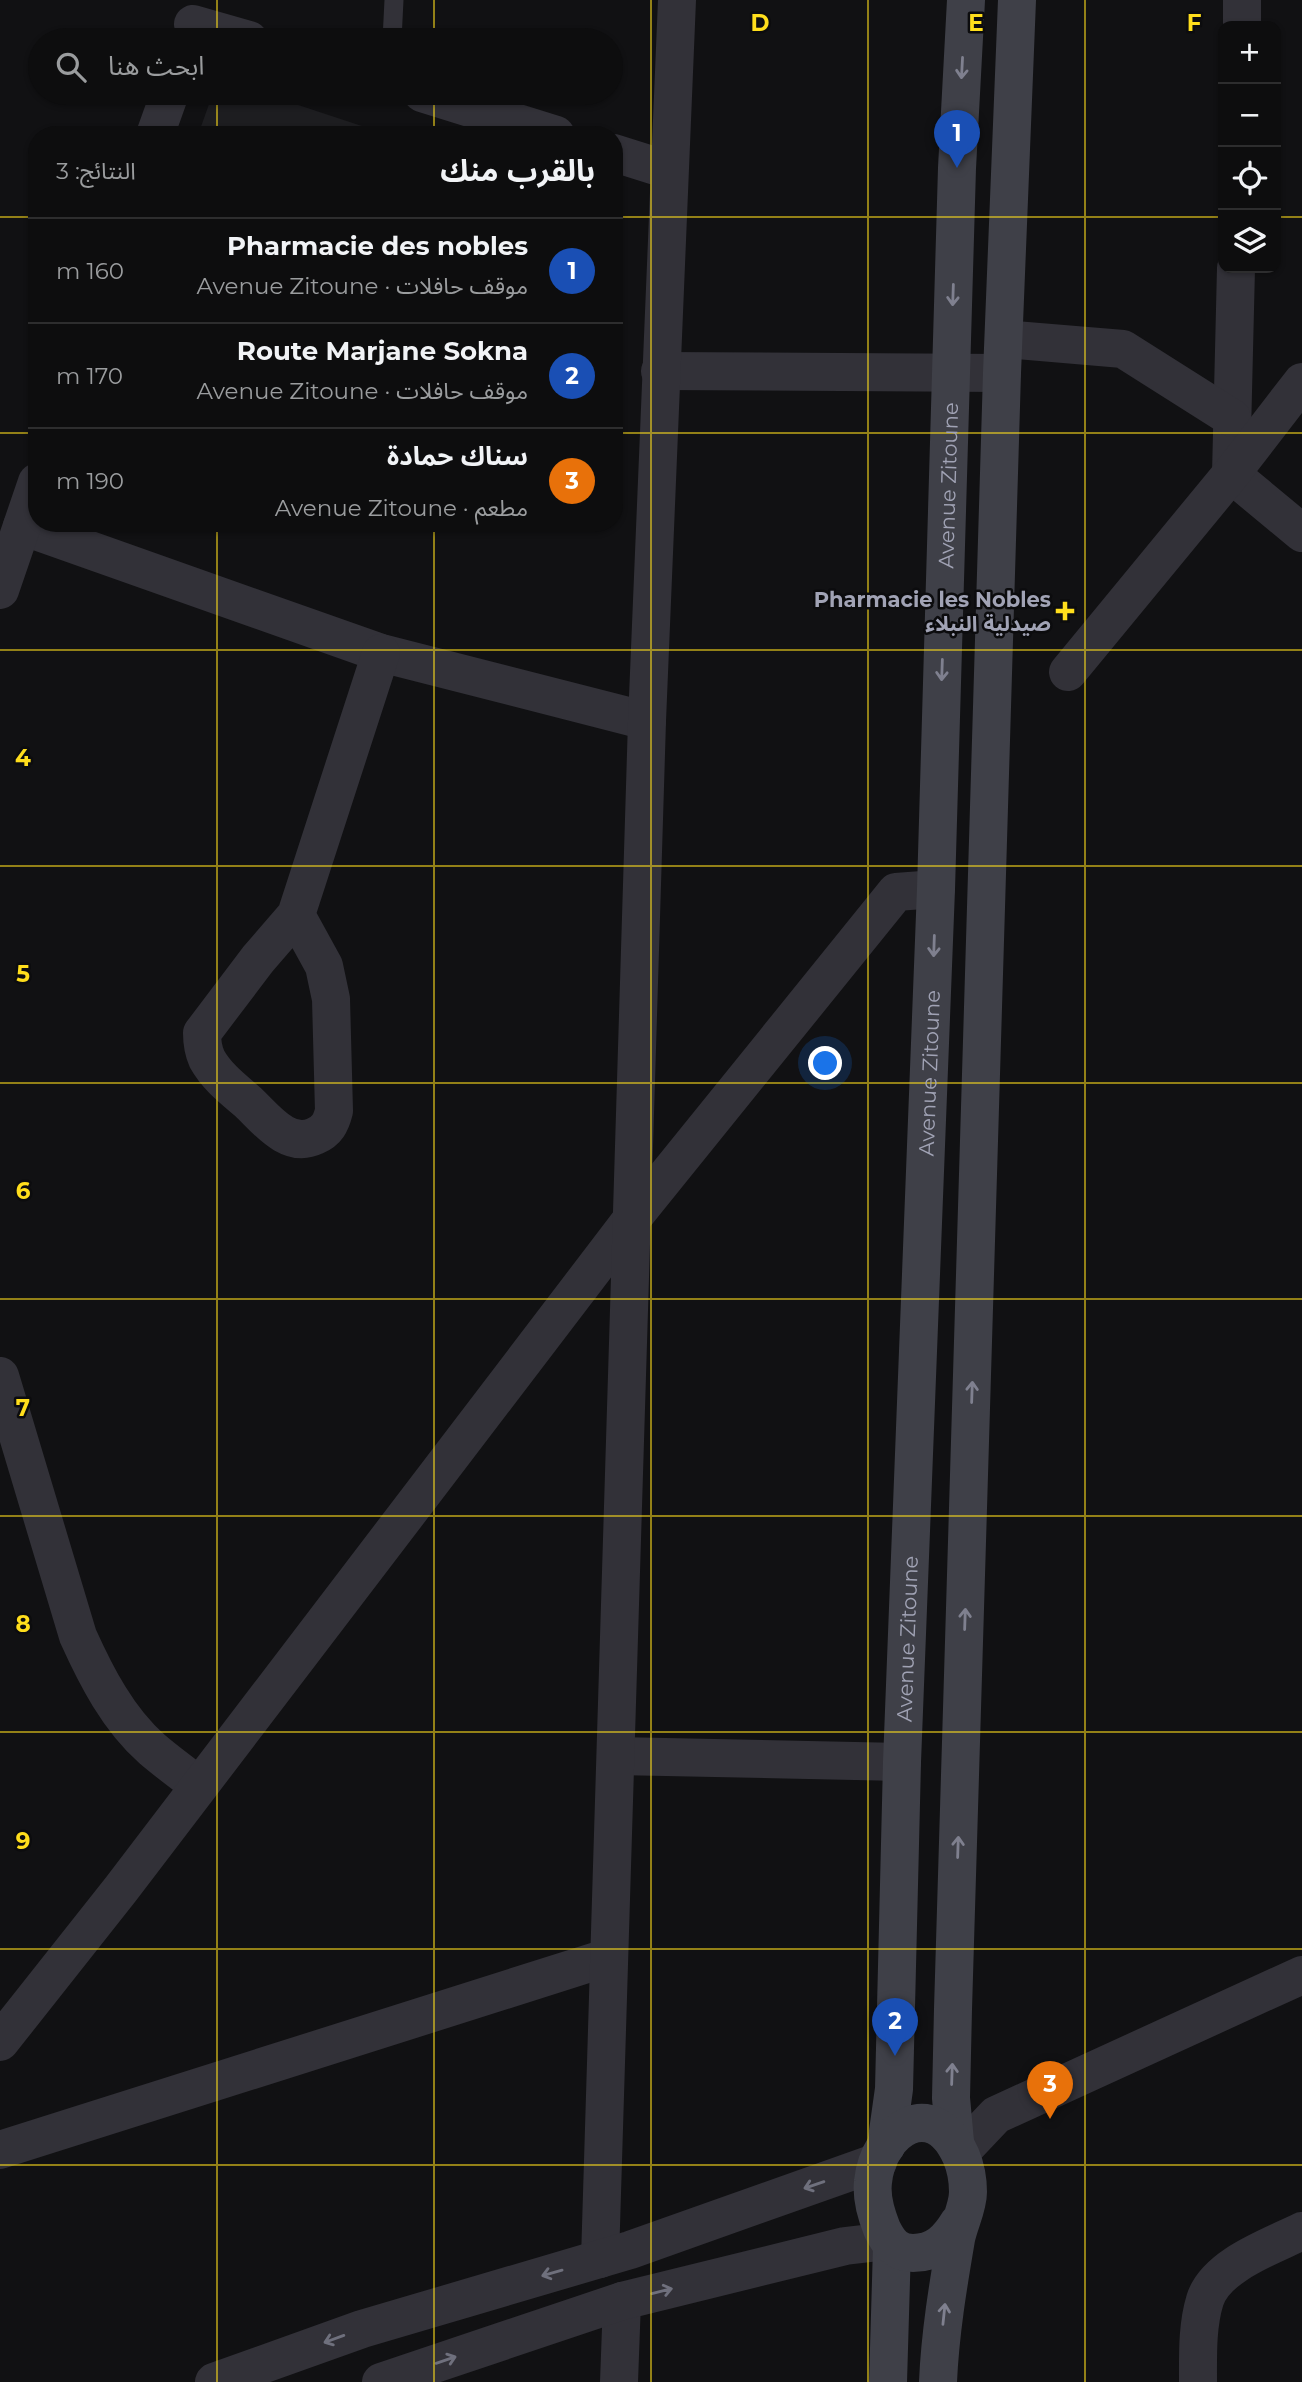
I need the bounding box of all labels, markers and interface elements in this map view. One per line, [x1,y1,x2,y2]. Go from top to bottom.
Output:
text: D [751,9,770,37]
text: E [968,9,984,37]
text: F [1187,9,1202,37]
map controls [1218,21,1281,273]
button: + [1218,21,1281,84]
search box [28,28,623,105]
icon: search [52,48,90,86]
text: ابحث هنا [108,50,204,82]
one-way arrow [956,56,969,79]
button: − [1218,84,1281,147]
pin: 1 [934,110,980,168]
button: locate [1218,147,1281,210]
text: بالقرب منك [440,152,595,189]
text: النتائج: 3 [56,157,136,185]
button: layers [1218,210,1281,273]
text: Pharmacie des nobles [227,230,528,262]
text: 160 m [56,257,124,285]
text: 1 [567,257,577,285]
text: موقف حافلات · Avenue Zitoune [197,272,528,300]
one-way arrow [947,284,960,307]
text: Route Marjane Sokna [237,335,528,367]
text: 170 m [56,362,123,390]
text: 2 [565,362,579,390]
text: موقف حافلات · Avenue Zitoune [197,377,528,405]
street label: Avenue Zitoune [933,402,963,569]
text: سناك حمادة [387,440,528,472]
text: 190 m [56,467,124,495]
text: 3 [565,467,579,495]
text: مطعم · Avenue Zitoune [275,494,528,522]
place label: Pharmacie les Nobles صيدلية النبلاء [814,587,1051,636]
marker: Pharmacie les Nobles صيدلية النبلاء [1057,603,1073,619]
one-way arrow [936,658,949,681]
text: 4 [15,744,31,772]
one-way arrow [927,934,940,957]
text: 5 [16,960,30,988]
street label: Avenue Zitoune [913,990,945,1157]
your location [808,1046,842,1080]
text: 6 [16,1177,31,1205]
one-way arrow [966,1381,979,1404]
text: 7 [16,1394,30,1422]
street label: Avenue Zitoune [891,1555,923,1722]
one-way arrow [959,1608,972,1631]
text: 8 [15,1610,31,1638]
text: 9 [16,1827,30,1855]
one-way arrow [952,1835,965,1858]
pin: 2 [872,1998,918,2056]
pin: 3 [1027,2061,1073,2119]
one-way arrow [945,2063,958,2086]
one-way arrow [804,2180,826,2192]
one-way arrow [541,2268,563,2281]
one-way arrow [651,2284,673,2297]
one-way arrow [938,2303,951,2326]
one-way arrow [324,2334,346,2346]
one-way arrow [434,2353,456,2365]

